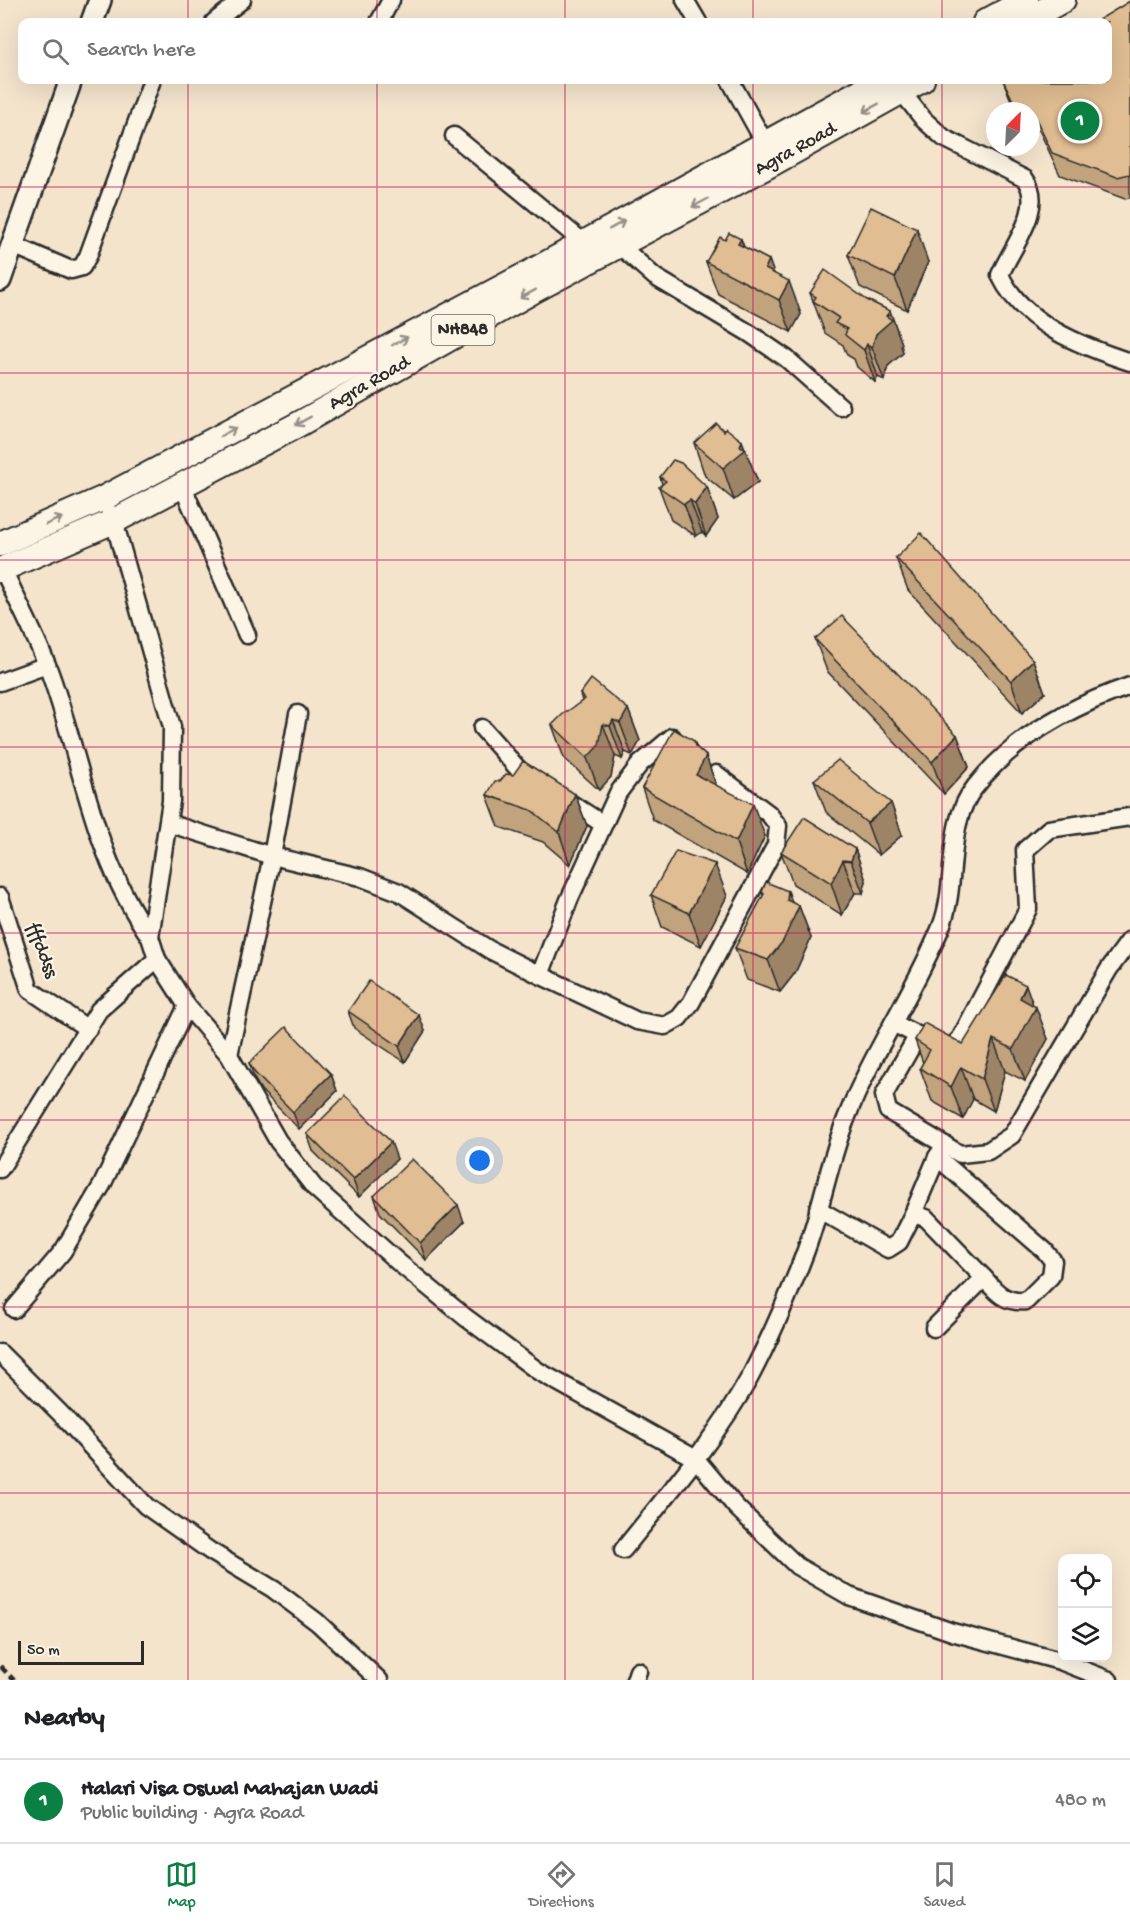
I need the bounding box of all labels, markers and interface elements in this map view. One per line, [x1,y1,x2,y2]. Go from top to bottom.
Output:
search box [18,18,1112,84]
icon: search [39,35,72,68]
text: Search here [87,38,195,64]
pin: 1 [1060,98,1100,144]
north arrow [986,102,1040,156]
one-way arrow [862,103,880,114]
street label: Agra Road [751,117,843,182]
one-way arrow [692,197,709,209]
one-way arrow [607,219,625,230]
one-way arrow [520,288,537,300]
road number: NH848 [432,315,494,345]
one-way arrow [391,335,408,347]
street label: Agra Road [325,350,417,416]
one-way arrow [295,415,312,427]
one-way arrow [218,426,236,438]
one-way arrow [44,515,62,526]
street label: fffddss [20,920,62,982]
your location [465,1146,494,1175]
map controls [1058,1554,1112,1662]
button: locate [1058,1554,1112,1608]
button: layers [1058,1608,1112,1662]
scale bar [18,1638,144,1666]
text: 50 m [27,1642,60,1661]
text: Nearby [24,1704,105,1735]
text: Halari Visa Oswal Mahajan Wadi [81,1777,378,1803]
text: 1 [39,1790,48,1813]
text: 480 m [1055,1790,1106,1813]
text: Public building · Agra Road [81,1803,303,1826]
tab: Map [165,1858,198,1913]
tab: Directions [528,1858,594,1913]
tab: Saved [924,1858,965,1913]

